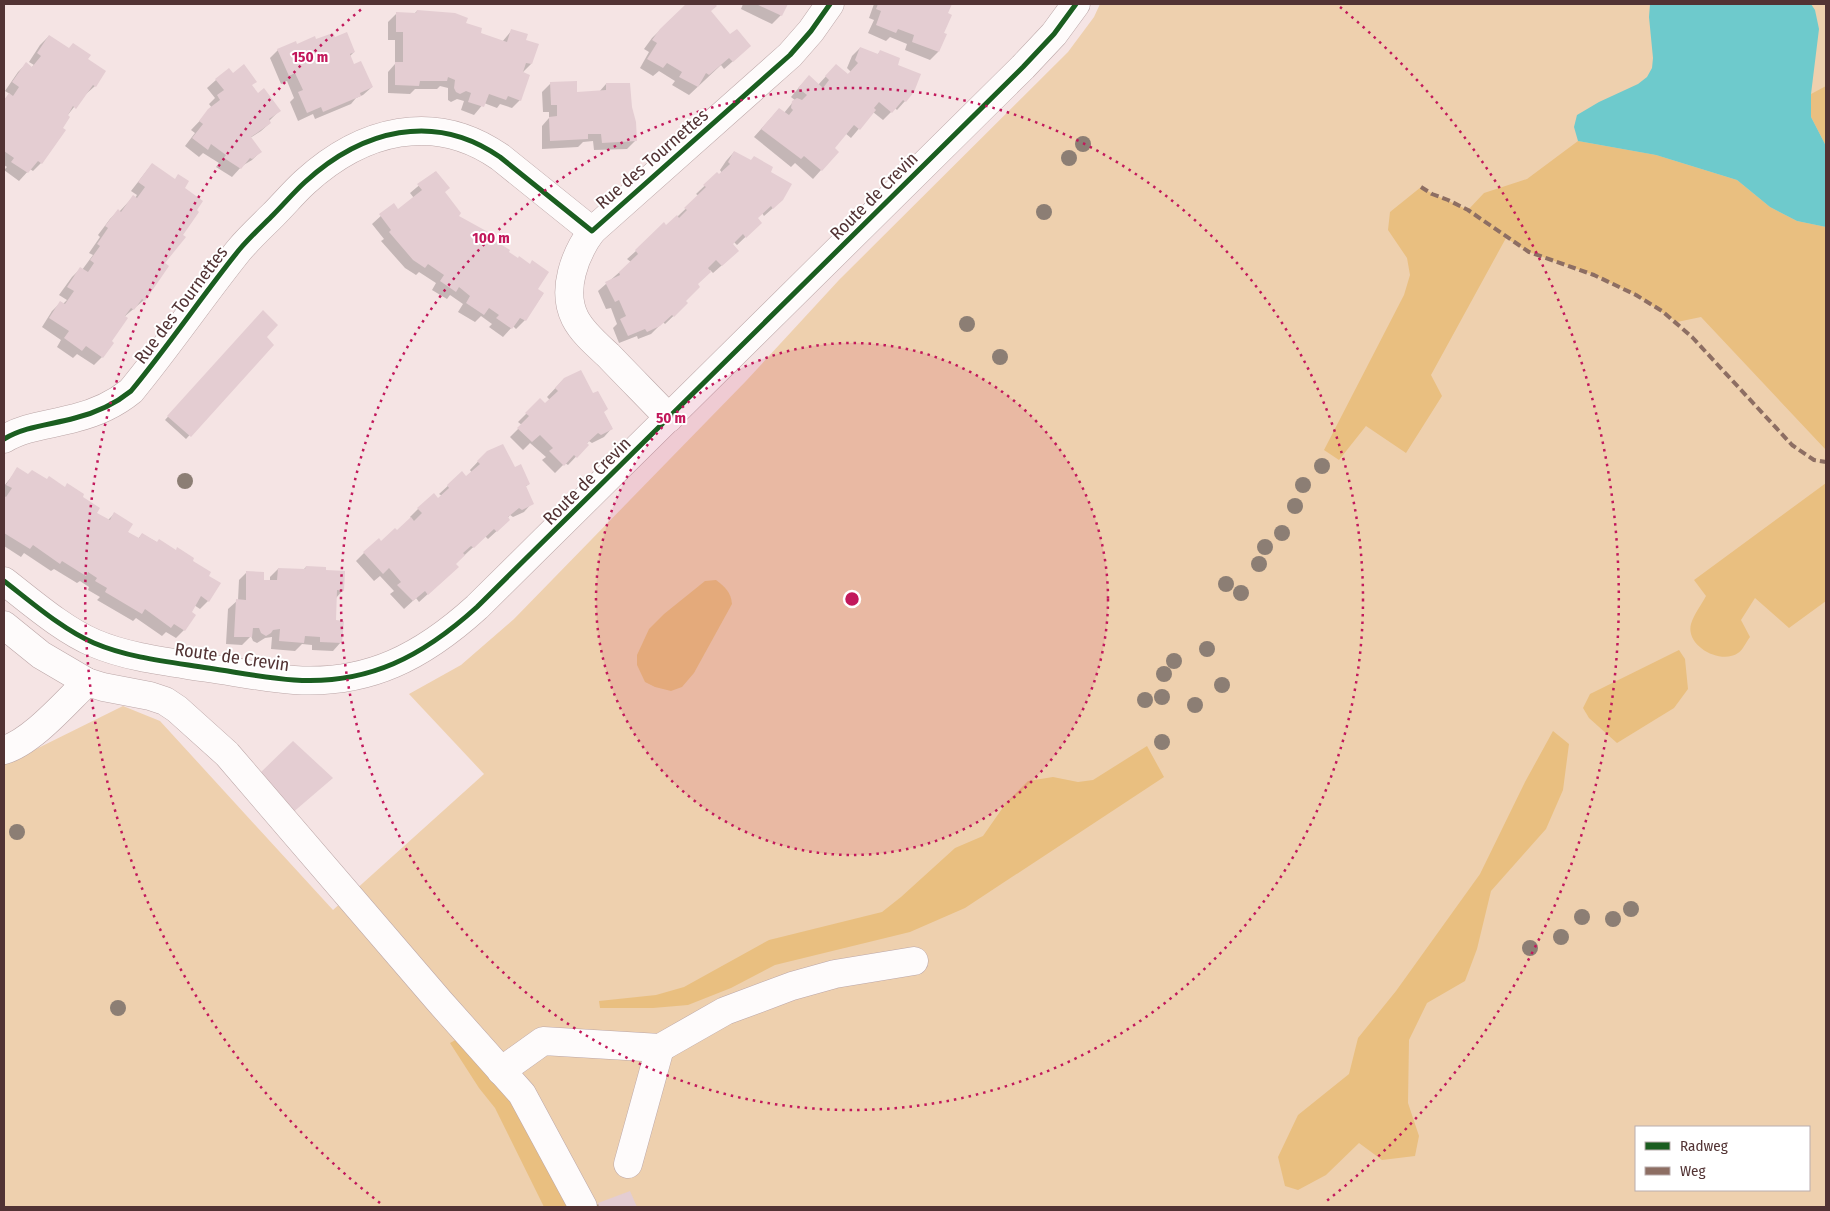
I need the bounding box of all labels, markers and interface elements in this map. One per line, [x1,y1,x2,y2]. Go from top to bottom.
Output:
text: 150 m [292,48,328,66]
street label: Rue des Tournettes [591,104,713,214]
street label: Route de Crevin [825,147,923,245]
text: 100 m [472,229,510,247]
street label: Rue des Tournettes [130,242,233,368]
text: 50 m [656,409,686,427]
street label: Route de Crevin [538,432,636,530]
centre of rings [843,590,861,608]
street label: Route de Crevin [173,638,291,676]
legend [1635,1126,1810,1191]
text: Radweg [1680,1137,1728,1155]
text: Weg [1680,1162,1706,1180]

